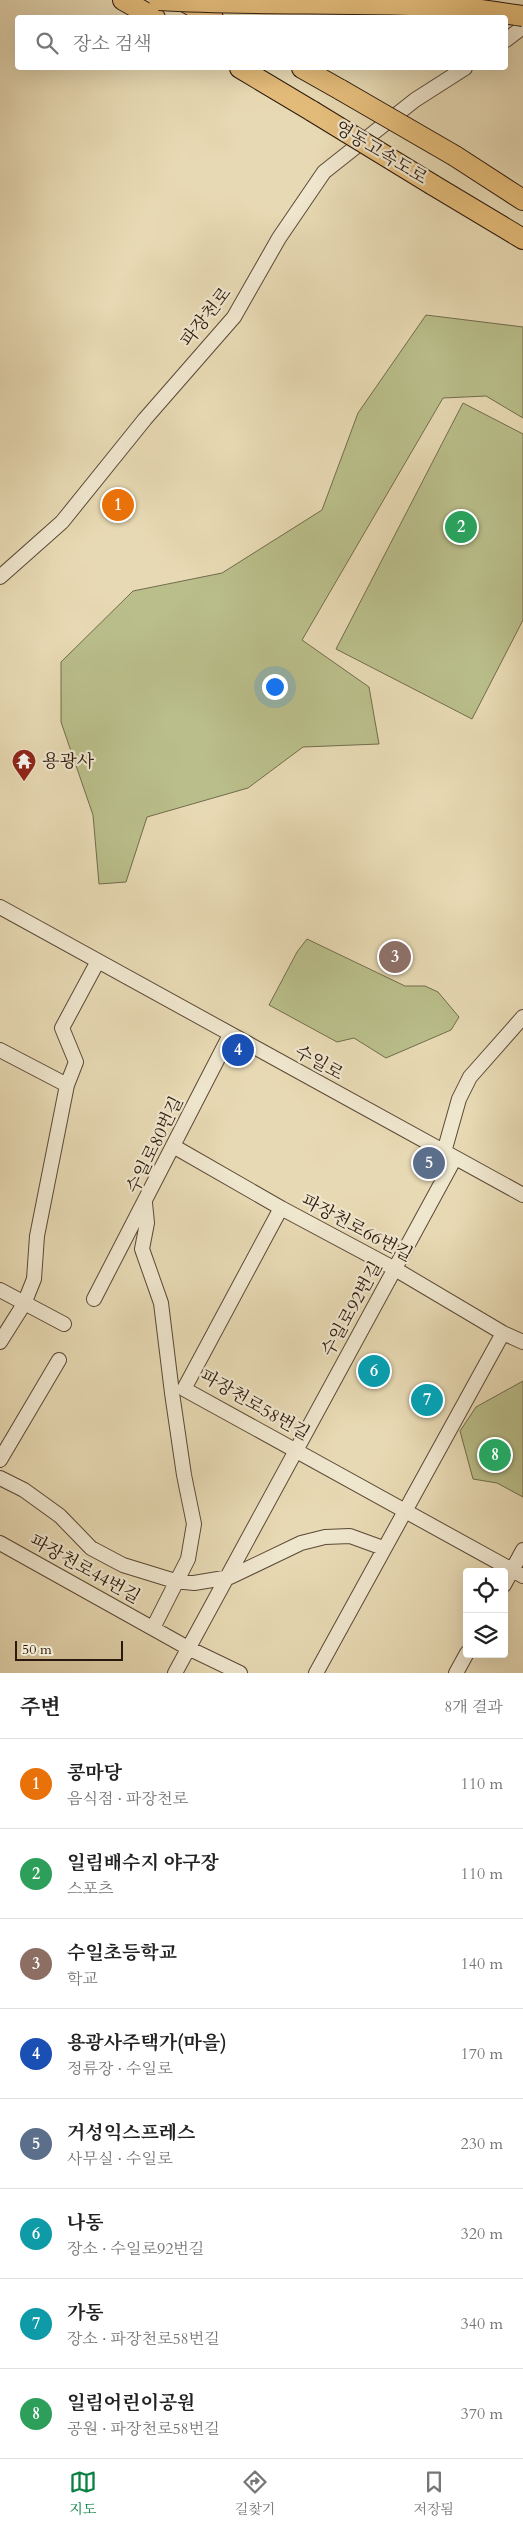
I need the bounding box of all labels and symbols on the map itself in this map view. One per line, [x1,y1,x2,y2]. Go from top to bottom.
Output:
street label: 영동고속도로 [330,115,432,191]
street label: 파장천로 [175,282,237,352]
pin: 1 [102,486,134,524]
pin: 2 [445,508,477,546]
your location [262,674,288,700]
temple icon: 용광사 [11,748,37,782]
place label: 용광사 [42,749,95,774]
pin: 3 [379,938,411,976]
pin: 4 [222,1031,254,1069]
street label: 수일로 [290,1039,348,1087]
street label: 수일로80번길 [121,1092,189,1198]
pin: 5 [413,1144,445,1182]
street label: 파장천로66번길 [297,1188,417,1268]
street label: 수일로92번길 [316,1257,388,1361]
pin: 6 [358,1352,390,1390]
street label: 파장천로58번길 [196,1363,314,1447]
pin: 7 [411,1381,443,1419]
pin: 8 [479,1436,511,1474]
street label: 파장천로44번길 [25,1528,145,1610]
scale bar [15,1638,122,1661]

